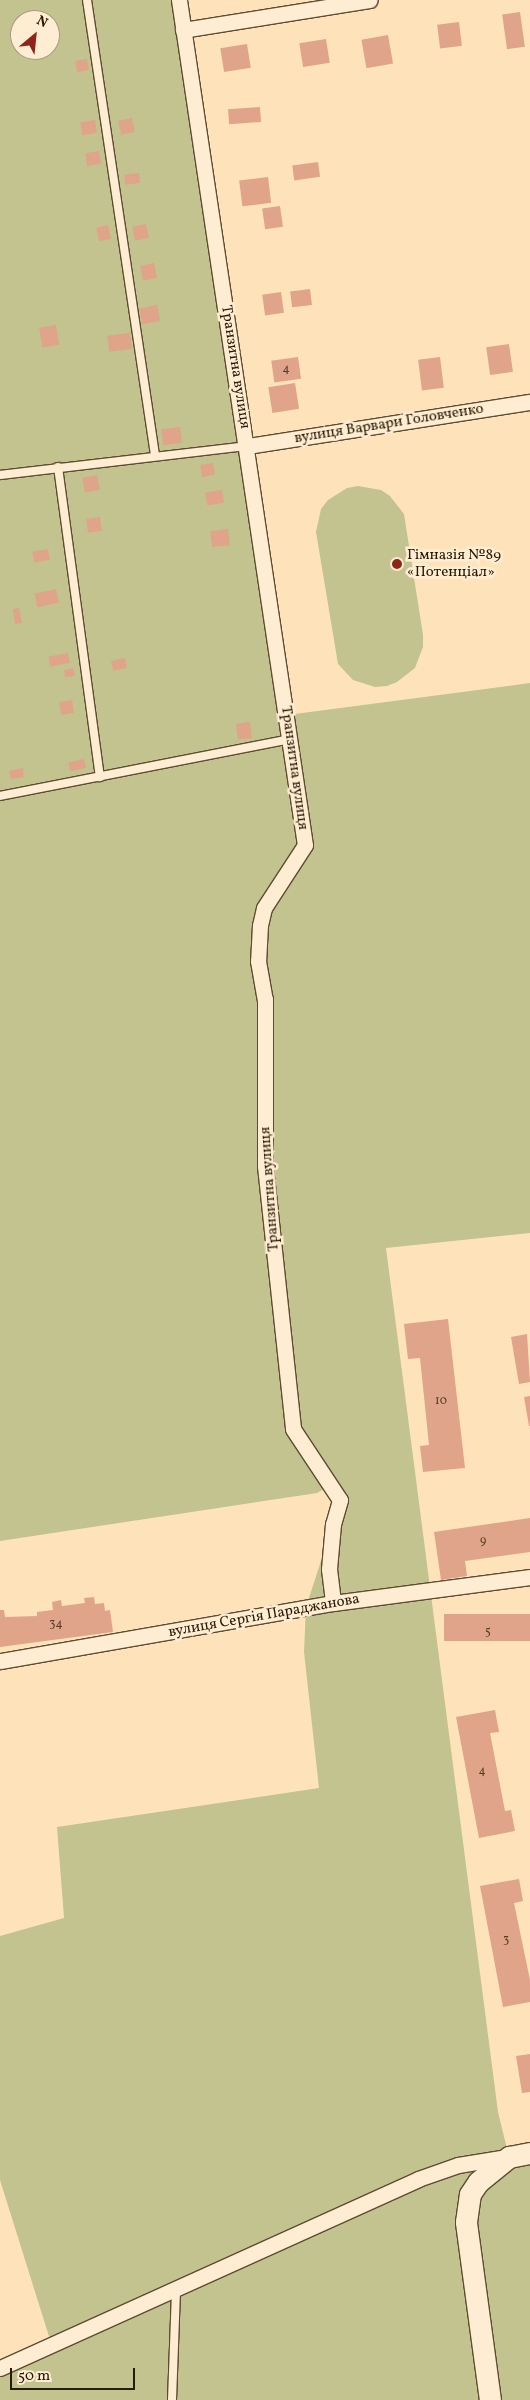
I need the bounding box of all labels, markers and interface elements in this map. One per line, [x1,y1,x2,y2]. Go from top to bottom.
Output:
north arrow [10,10,60,60]
text: N [33,11,51,33]
street label: Транзитна вулиця [216,304,254,430]
house number: 4 [282,363,290,377]
street label: вулиця Варвари Головченко [293,400,485,448]
place label: Гімназія №89 «Потенціал» [407,546,501,581]
marker: Гімназія №89 «Потенціал» [391,558,403,570]
street label: Транзитна вулиця [276,705,312,831]
street label: Транзитна вулиця [257,1126,283,1252]
house number: 10 [435,1395,447,1409]
house number: 9 [480,1535,486,1549]
street label: вулиця Сергія Параджанова [167,1590,361,1642]
house number: 34 [49,1618,63,1632]
house number: 5 [485,1626,491,1640]
house number: 4 [478,1765,486,1779]
house number: 3 [503,1934,509,1948]
scale bar [12,2358,138,2390]
text: 50 m [18,2366,50,2387]

